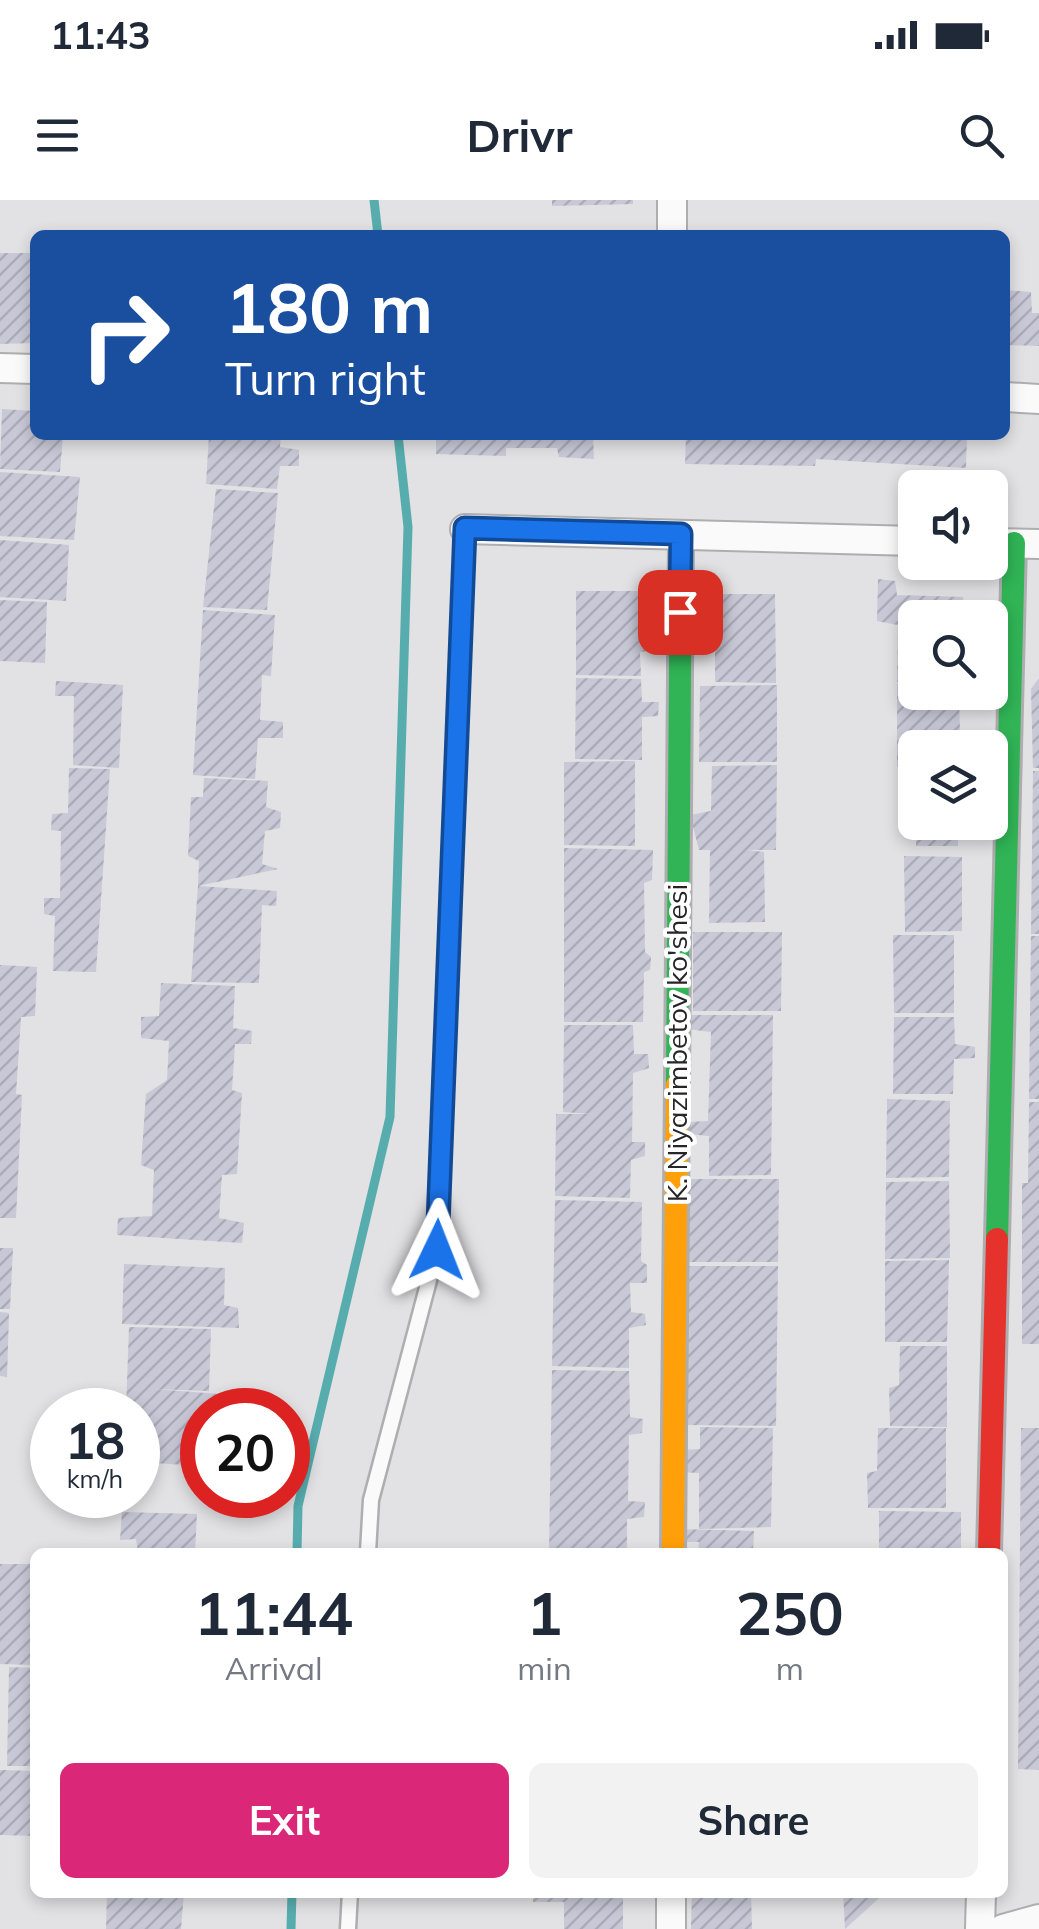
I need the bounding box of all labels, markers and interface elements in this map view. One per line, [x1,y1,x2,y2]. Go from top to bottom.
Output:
text: 11:43 [50,11,151,59]
text: Drivr [467,107,572,163]
icon: menu [30,108,85,163]
icon: search [954,108,1009,163]
text: 180 m [225,263,433,351]
icon: right [60,270,190,400]
text: Turn right [225,350,426,406]
map controls [898,470,1008,840]
button: sound [898,470,1008,580]
pin [638,570,723,655]
icon: arrive [653,585,708,640]
button: search [898,600,1008,710]
button: layers [898,730,1008,840]
street label: K. Niyazimbetov ko'shesi [659,884,694,1202]
position arrow [385,1198,489,1302]
speed limit sign: 20 [180,1388,310,1518]
text: 18 [65,1409,125,1472]
text: km/h [67,1463,123,1494]
text: 11:44 [194,1575,353,1650]
text: 1 [526,1575,562,1650]
text: 250 [736,1575,844,1650]
text: Arrival [225,1648,323,1688]
text: min [517,1648,572,1688]
text: m [776,1648,804,1688]
button: Exit [60,1763,509,1878]
button: Share [529,1763,978,1878]

